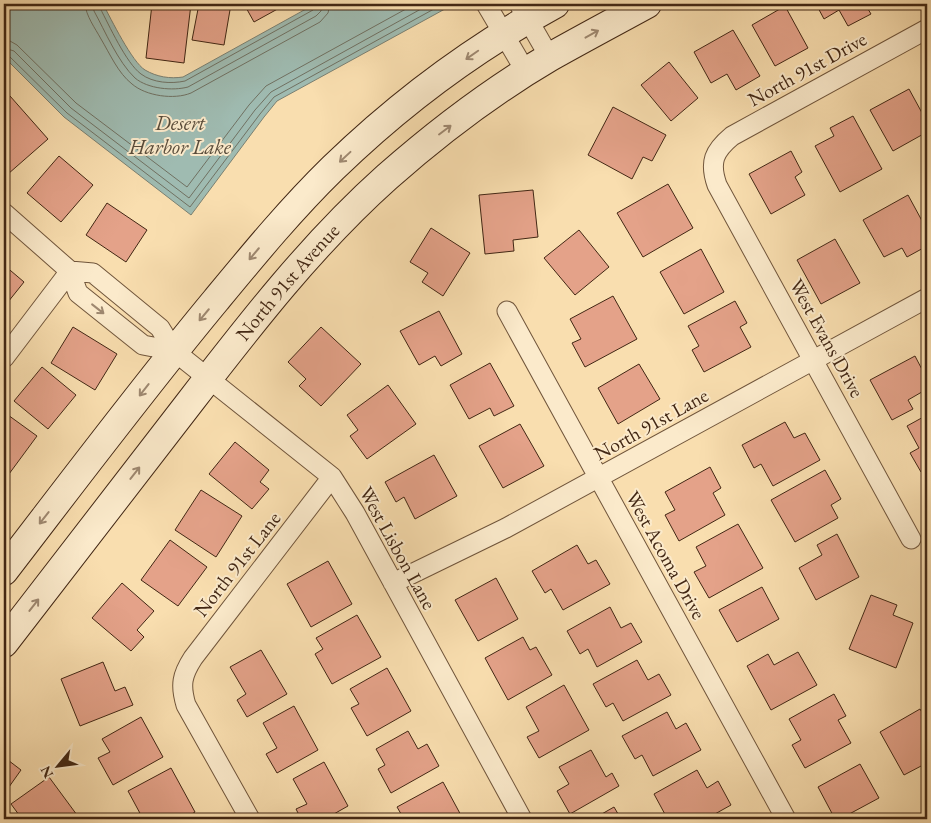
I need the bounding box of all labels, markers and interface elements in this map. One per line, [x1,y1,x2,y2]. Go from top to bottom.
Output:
street label: North 91st Drive [743,26,871,112]
one-way arrow [585,29,600,39]
one-way arrow [465,50,479,60]
water label: Desert Harbor Lake [128,109,232,160]
one-way arrow [438,124,451,135]
one-way arrow [339,151,352,163]
street label: North 91st Avenue [230,218,345,346]
one-way arrow [249,247,260,260]
street label: West Evans Drive [784,274,870,402]
one-way arrow [92,303,105,314]
one-way arrow [198,308,209,321]
street label: North 91st Lane [589,382,713,466]
one-way arrow [138,383,149,396]
one-way arrow [129,467,140,480]
street label: West Lisbon Lane [353,482,443,614]
street label: West Acoma Drive [620,486,712,624]
street label: North 91st Lane [188,506,286,622]
one-way arrow [39,511,50,524]
one-way arrow [28,599,39,612]
north arrow [32,740,82,790]
text: N [36,762,57,782]

